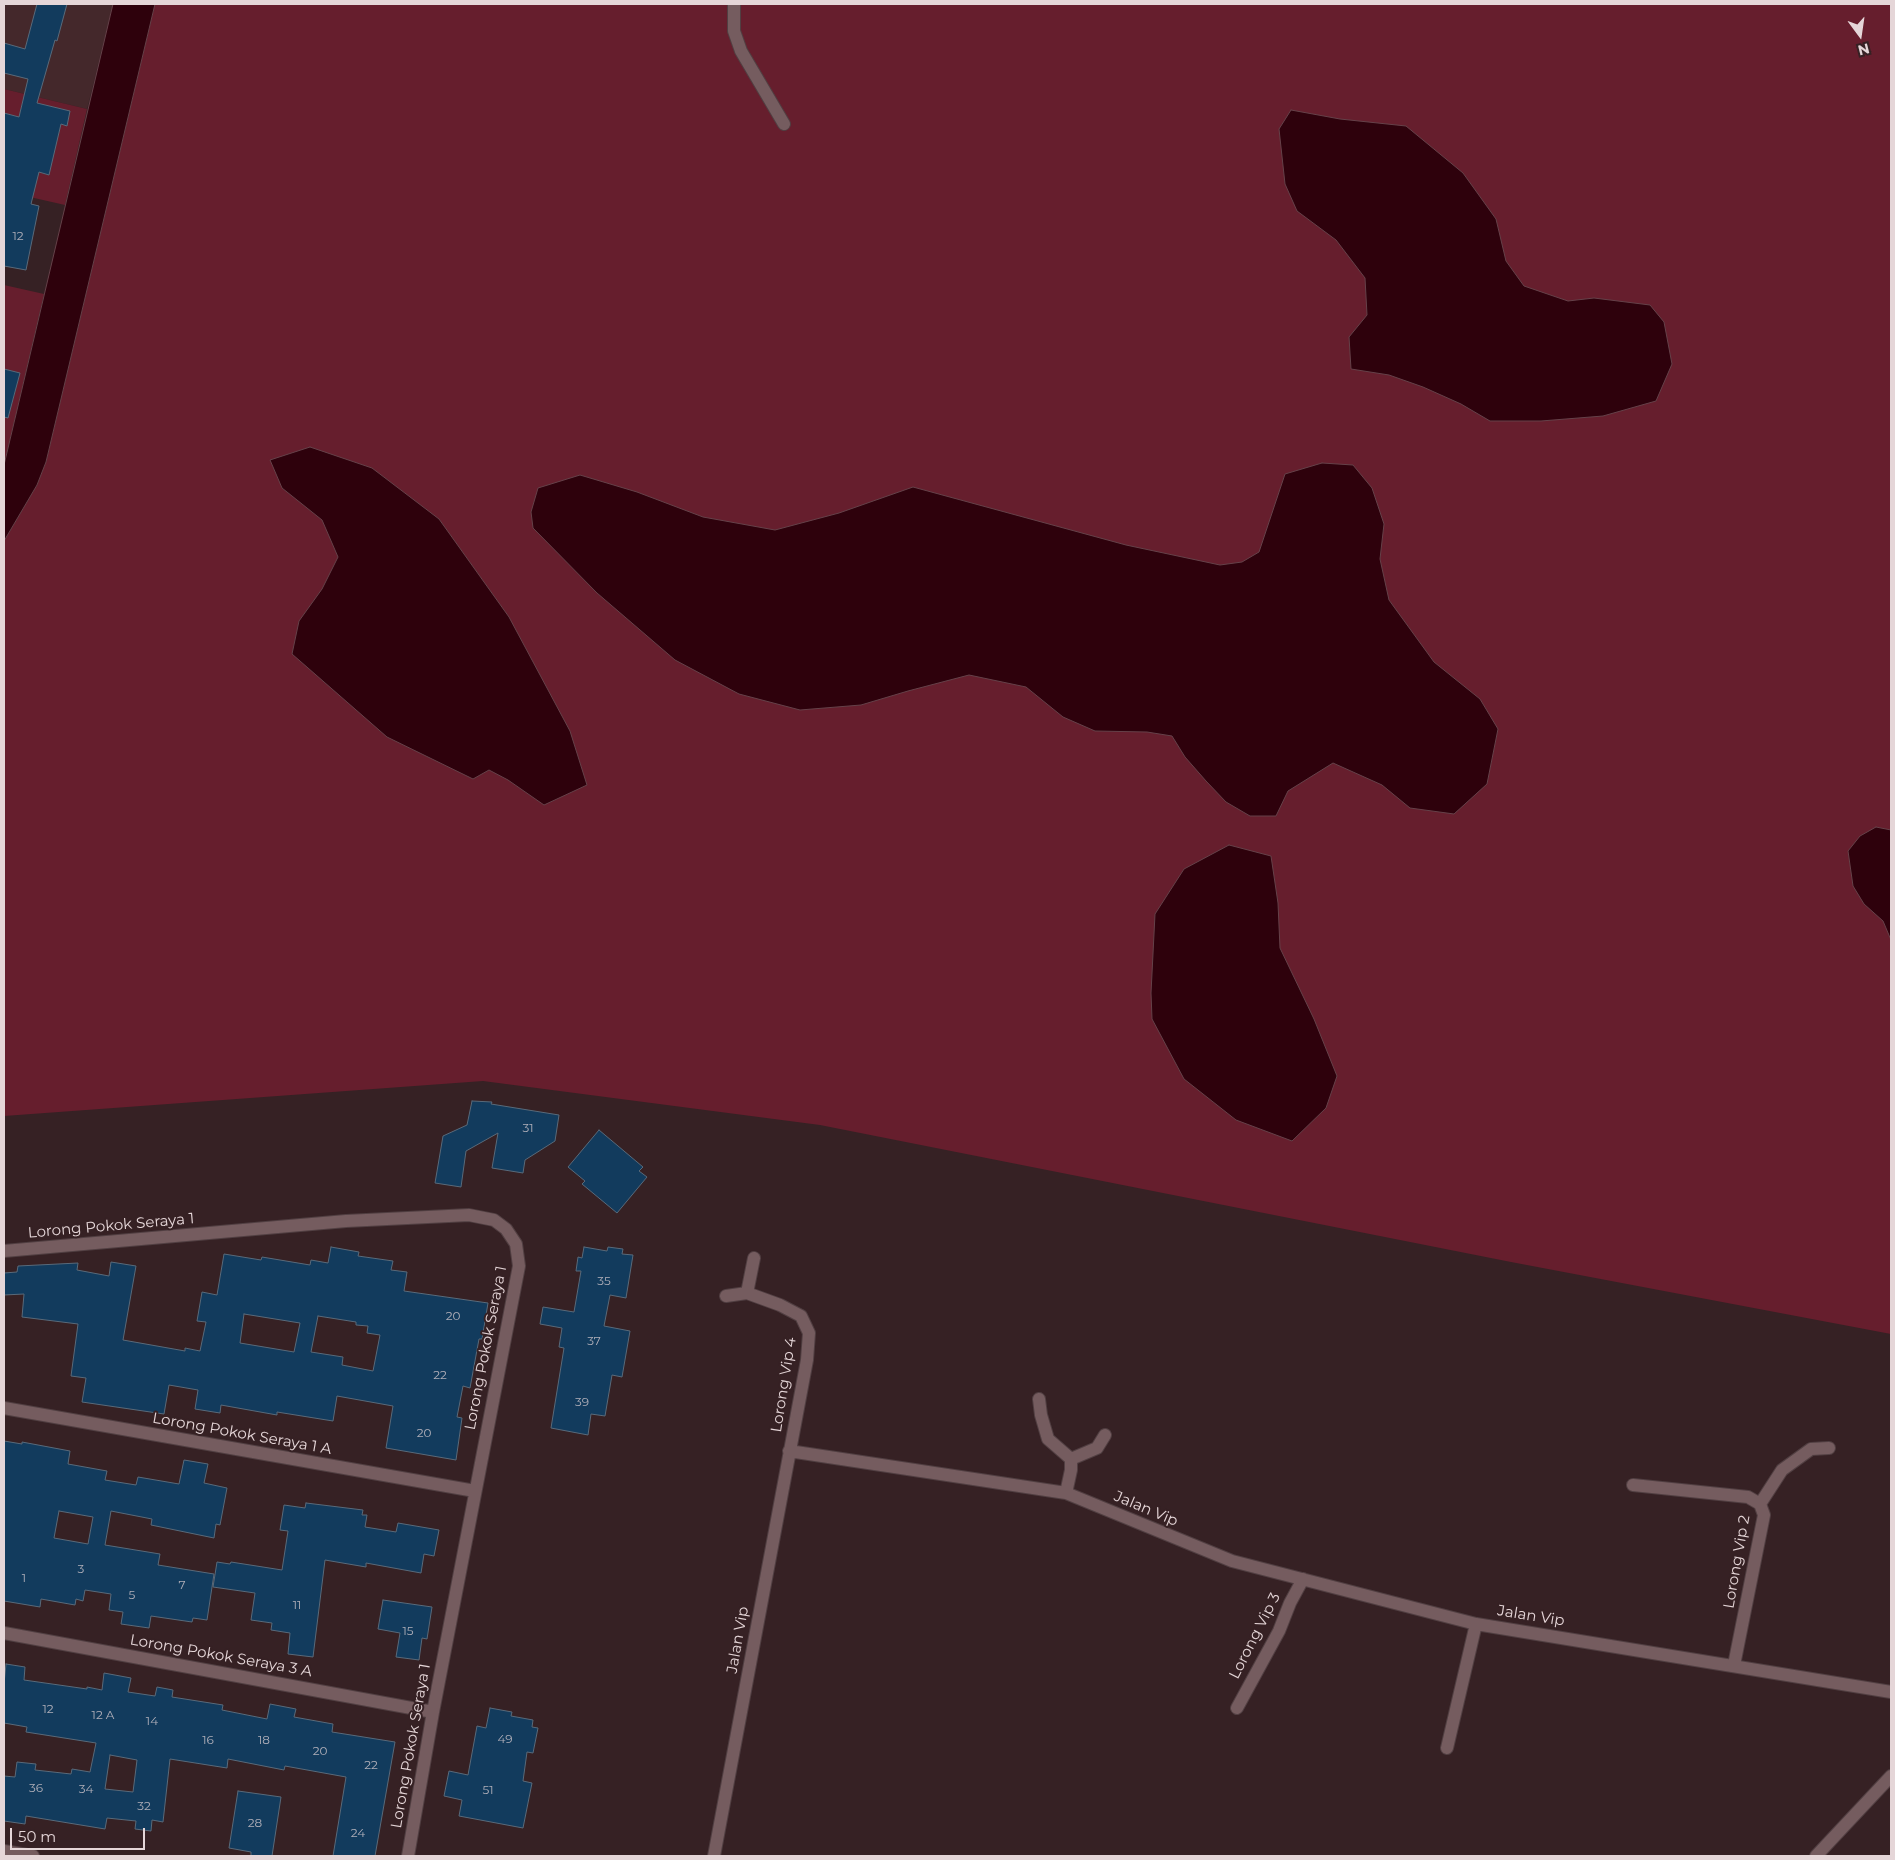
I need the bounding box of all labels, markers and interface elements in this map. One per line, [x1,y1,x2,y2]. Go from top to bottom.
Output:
north arrow [1835,10,1885,60]
text: N [1856,39,1871,60]
house number: 12 [12,229,24,243]
house number: 31 [522,1121,534,1135]
street label: Lorong Pokok Seraya 1 [27,1210,195,1242]
street label: Lorong Pokok Seraya 1 [461,1264,511,1432]
house number: 35 [597,1274,611,1288]
house number: 20 [446,1309,460,1323]
house number: 37 [587,1334,601,1348]
street label: Lorong Vip 4 [768,1336,800,1434]
house number: 22 [433,1368,447,1382]
house number: 39 [575,1395,589,1409]
street label: Lorong Pokok Seraya 1 A [151,1409,333,1459]
house number: 20 [417,1426,431,1440]
street label: Jalan Vip [1111,1487,1181,1531]
street label: Lorong Vip 2 [1720,1514,1754,1610]
house number: 3 [78,1562,84,1576]
house number: 1 [22,1571,26,1585]
house number: 7 [178,1578,186,1592]
house number: 5 [129,1588,135,1602]
street label: Lorong Vip 3 [1226,1590,1284,1682]
house number: 11 [293,1598,301,1612]
street label: Jalan Vip [1496,1602,1566,1630]
street label: Jalan Vip [723,1605,753,1675]
house number: 15 [402,1624,414,1638]
street label: Lorong Pokok Seraya 3 A [129,1631,313,1681]
street label: Lorong Pokok Seraya 1 [388,1662,434,1830]
house number: 12 [42,1702,54,1716]
house number: 12 A [92,1708,114,1722]
house number: 14 [146,1714,158,1728]
house number: 49 [497,1732,513,1746]
house number: 16 [202,1733,214,1747]
house number: 18 [258,1733,270,1747]
house number: 20 [313,1744,327,1758]
house number: 22 [364,1758,378,1772]
house number: 36 [29,1781,43,1795]
house number: 34 [79,1782,93,1796]
house number: 51 [482,1783,494,1797]
house number: 32 [137,1799,151,1813]
house number: 28 [248,1816,262,1830]
scale bar [12,1818,148,1850]
house number: 24 [351,1826,365,1840]
text: 50 m [18,1827,56,1846]

